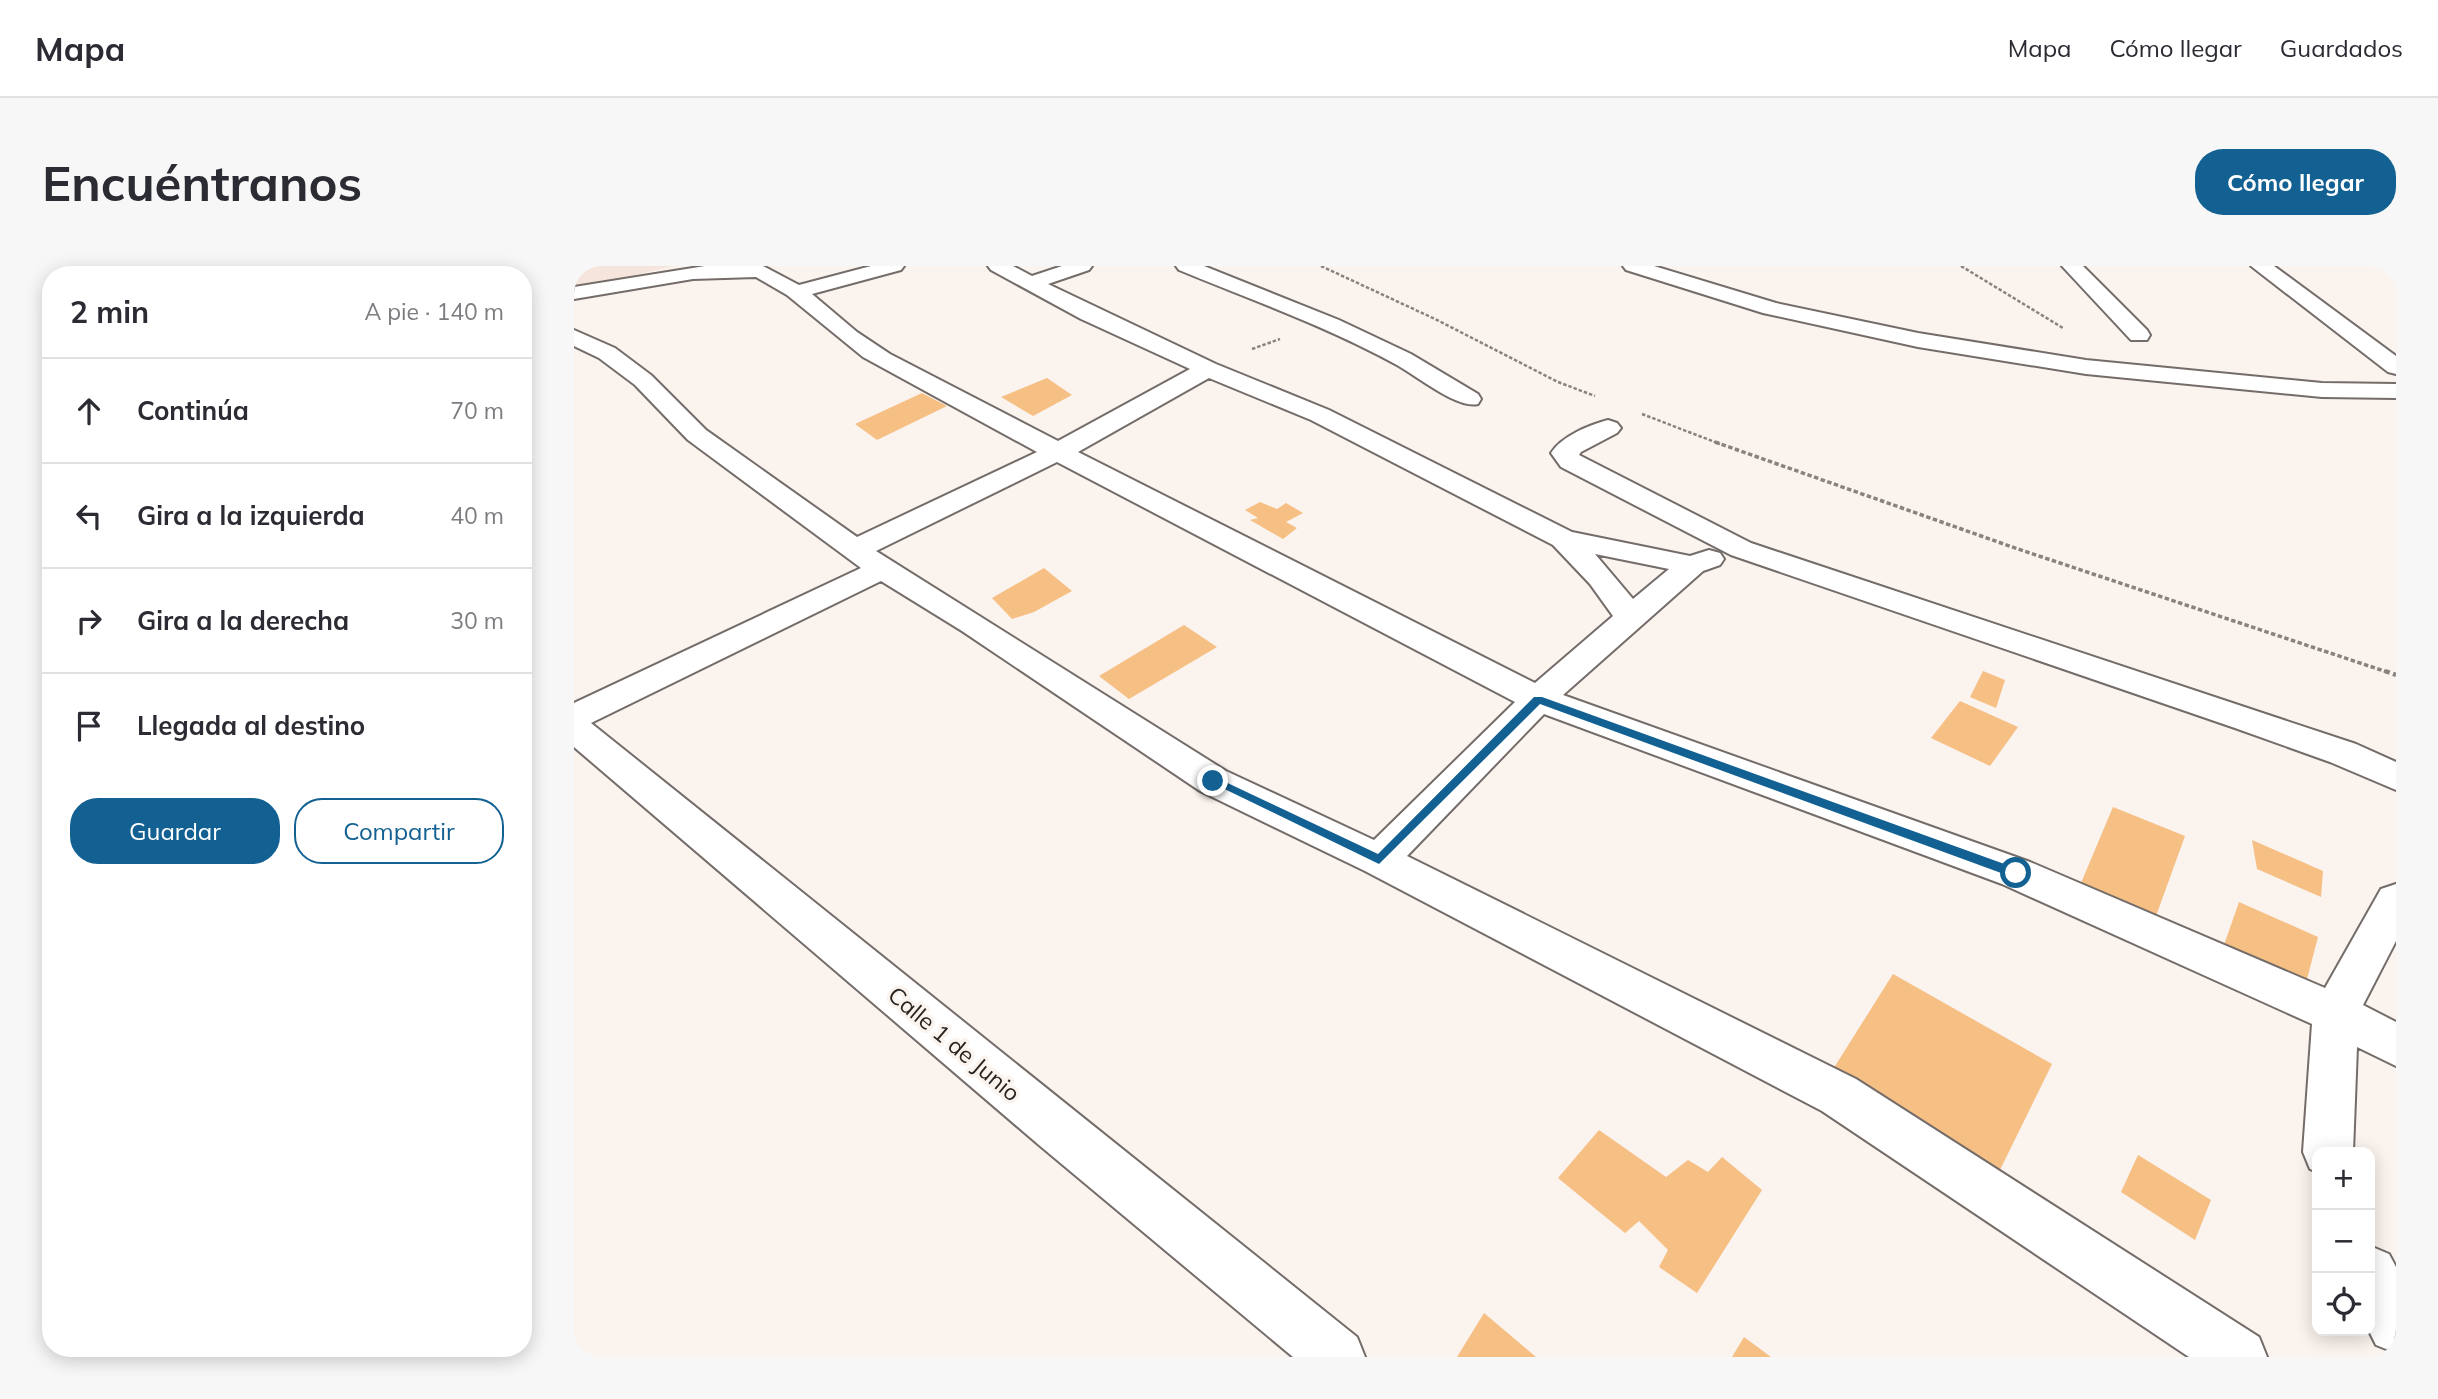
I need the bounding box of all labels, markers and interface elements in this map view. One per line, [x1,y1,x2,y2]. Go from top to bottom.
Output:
text: Mapa [35,28,125,69]
text: Mapa [2008,33,2071,63]
text: Cómo llegar [2109,33,2242,63]
text: Guardados [2280,33,2403,63]
button: Cómo llegar [2195,149,2396,215]
text: Encuéntranos [42,152,362,213]
text: 2 min [70,293,149,331]
text: A pie · 140 m [364,297,504,326]
icon: ahead [70,392,108,430]
text: Continúa [137,394,249,427]
text: 70 m [450,396,504,425]
icon: left [70,497,108,535]
text: Gira a la izquierda [137,499,365,532]
text: 40 m [450,501,504,530]
icon: right [70,602,108,640]
text: Gira a la derecha [137,604,349,637]
text: 30 m [450,606,504,635]
icon: arrive [70,707,108,745]
text: Llegada al destino [137,709,365,742]
route end [1197,765,1228,796]
button: Guardar [70,798,280,864]
button: Compartir [294,798,504,864]
route start [2000,857,2031,888]
street label: Calle 1 de Junio [882,980,1026,1107]
map controls [2312,1147,2375,1336]
button: + [2312,1147,2375,1210]
button: − [2312,1210,2375,1273]
button: locate [2312,1273,2375,1336]

